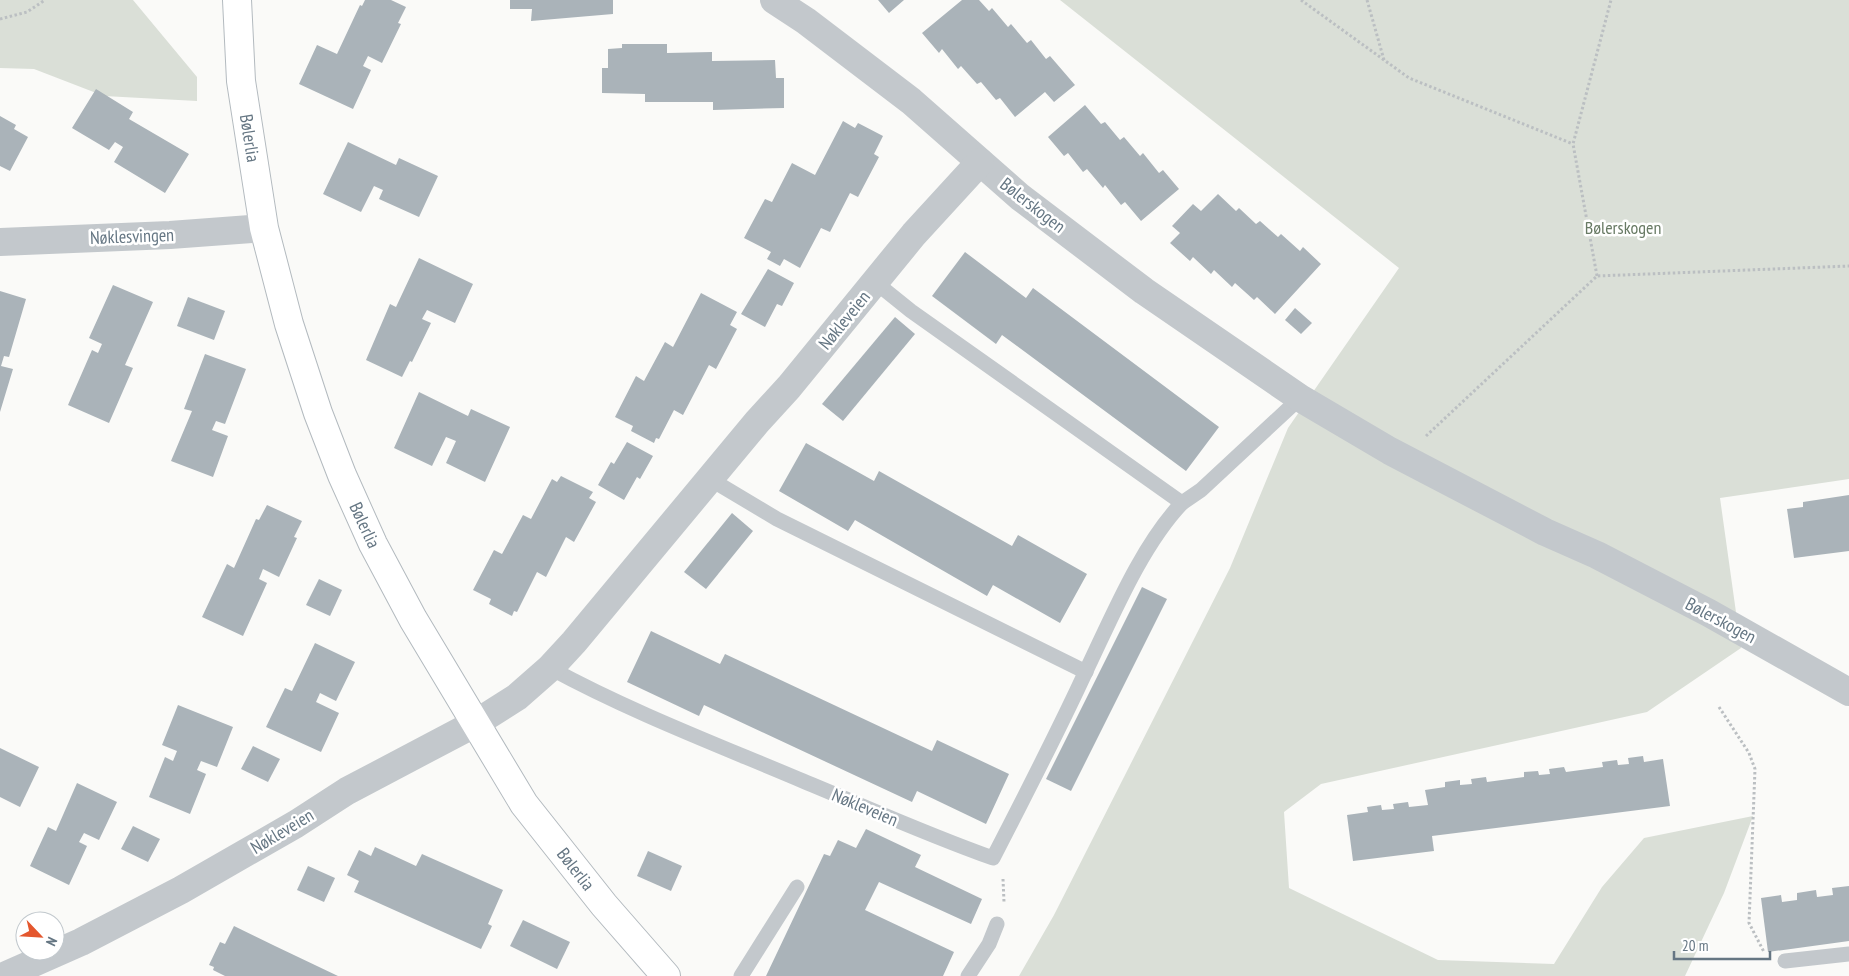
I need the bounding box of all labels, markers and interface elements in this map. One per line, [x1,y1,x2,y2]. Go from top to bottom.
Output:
street label: Bølerlia [235,112,265,164]
street label: Bølerskogen [996,172,1070,238]
park label: Bølerskogen [1585,216,1661,239]
street label: Nøklesvingen [90,223,174,249]
street label: Nøkleveien [813,286,875,354]
street label: Bølerlia [344,498,386,552]
street label: Bølerskogen [1682,592,1760,648]
street label: Nøkleveien [829,783,901,831]
street label: Nøkleveien [246,803,318,859]
street label: Bølerlia [552,843,600,895]
north arrow [15,911,65,961]
scale bar [1674,928,1770,960]
text: N [42,934,62,949]
text: 20 m [1682,936,1708,955]

